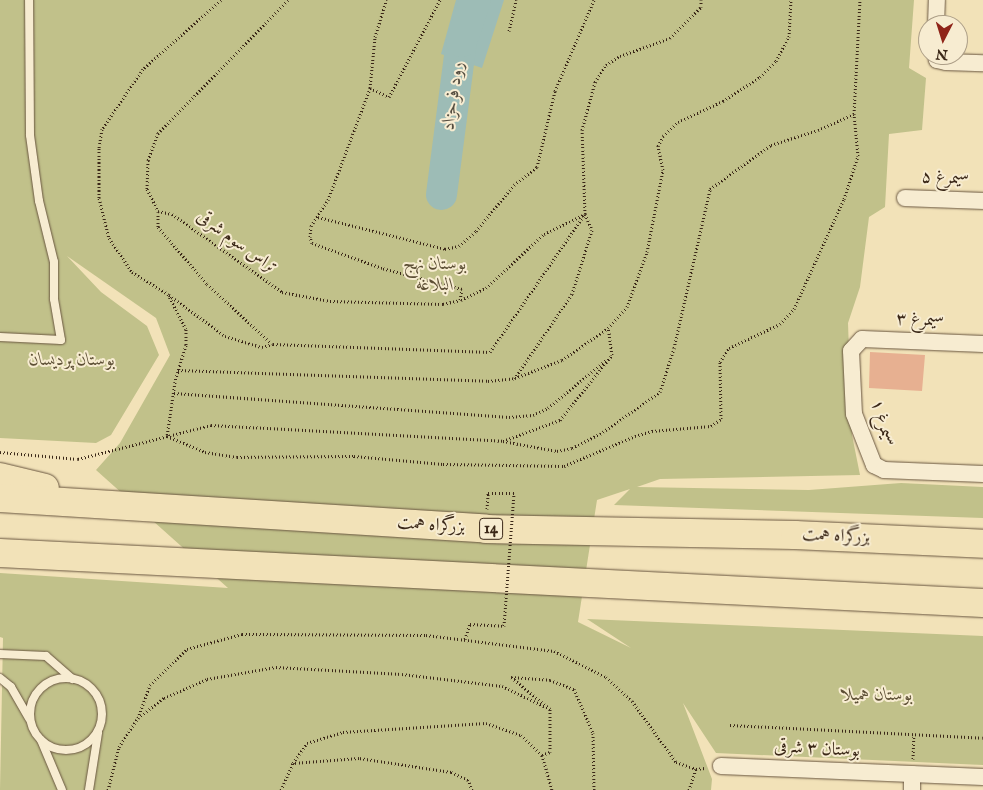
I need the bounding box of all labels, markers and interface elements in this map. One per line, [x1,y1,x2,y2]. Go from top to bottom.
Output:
north arrow [918,15,968,65]
text: N [935,44,949,63]
water label: رود فرحزاد [438,60,470,132]
street label: سیمرغ ۵ [921,167,969,191]
street label: تراس سوم شرقی [192,207,280,279]
park label: بوستان نهج البلاغه [403,255,467,298]
street label: سیمرغ ۳ [896,309,944,333]
park label: بوستان پردیسان [29,350,115,372]
street label: سیمرغ ۱ [865,397,899,449]
street label: بزرگراه همت [396,513,466,539]
road number: 14 [478,516,504,542]
street label: بزرگراه همت [801,524,871,550]
park label: بوستان همیلا [841,685,913,707]
street label: بوستان ۳ شرقی [773,737,861,763]

